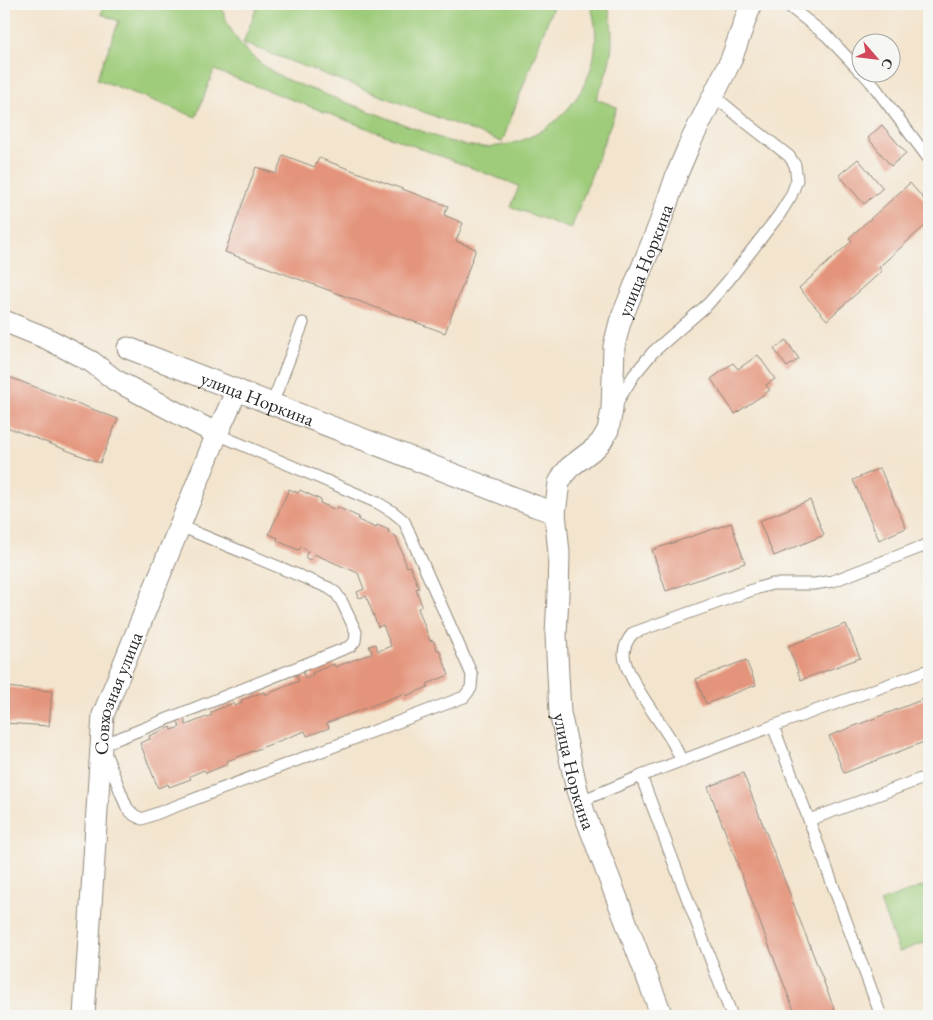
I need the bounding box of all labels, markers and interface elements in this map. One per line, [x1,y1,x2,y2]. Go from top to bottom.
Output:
north arrow [850,32,900,82]
text: С [877,55,898,73]
street label: улица Норкина [611,200,678,321]
street label: улица Норкина [197,365,318,432]
street label: Совхозная улица [88,628,148,756]
street label: улица Норкина [548,710,602,833]

